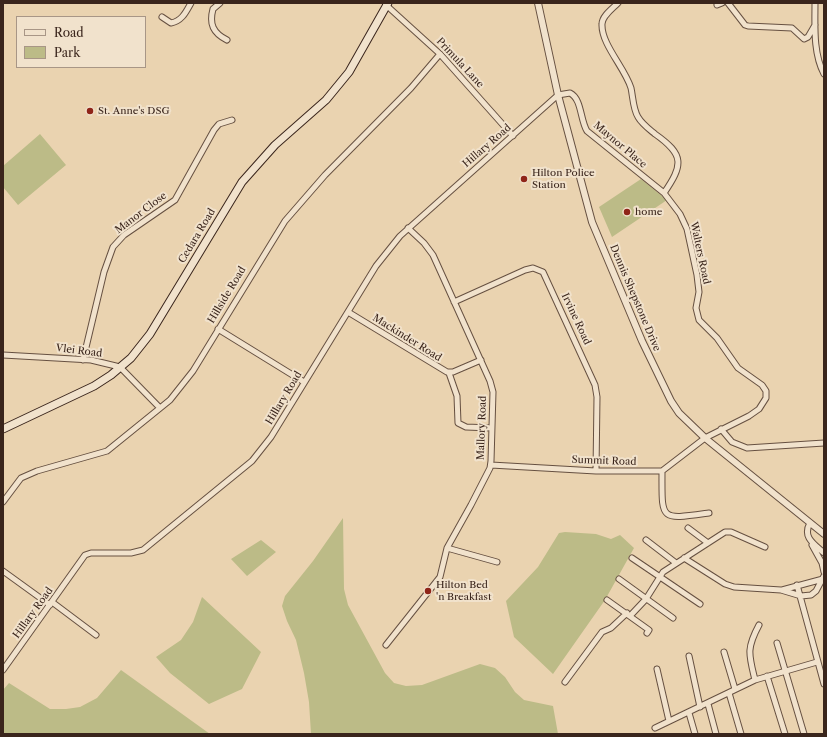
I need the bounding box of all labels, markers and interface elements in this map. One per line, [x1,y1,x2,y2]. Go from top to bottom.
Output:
legend [16,16,146,68]
text: Road [54,25,84,40]
street label: Primula Lane [434,36,486,90]
text: Park [54,45,80,60]
place label: St. Anne's DSG [98,105,169,117]
marker: St. Anne's DSG [85,106,95,116]
street label: Maynor Place [591,119,649,171]
street label: Hillary Road [460,122,514,170]
place label: Hilton Police Station [532,167,595,190]
marker: Hilton Police Station [519,174,529,184]
street label: Manor Close [113,190,169,236]
place label: home [635,206,662,218]
street label: Cedara Road [176,207,218,265]
marker: home [622,207,632,217]
street label: Walters Road [688,221,712,285]
street label: Dennis Shepstone Drive [607,243,663,353]
street label: Hillside Road [205,264,249,326]
street label: Irvine Road [559,291,593,347]
street label: Mackinder Road [370,312,444,364]
street label: Vlei Road [55,342,103,360]
street label: Hillary Road [263,369,305,427]
street label: Mallory Road [475,396,489,460]
street label: Summit Road [571,454,637,468]
place label: Hilton Bed 'n Breakfast [436,579,491,602]
street label: Hillary Road [11,585,55,641]
marker: Hilton Bed 'n Breakfast [423,586,433,596]

